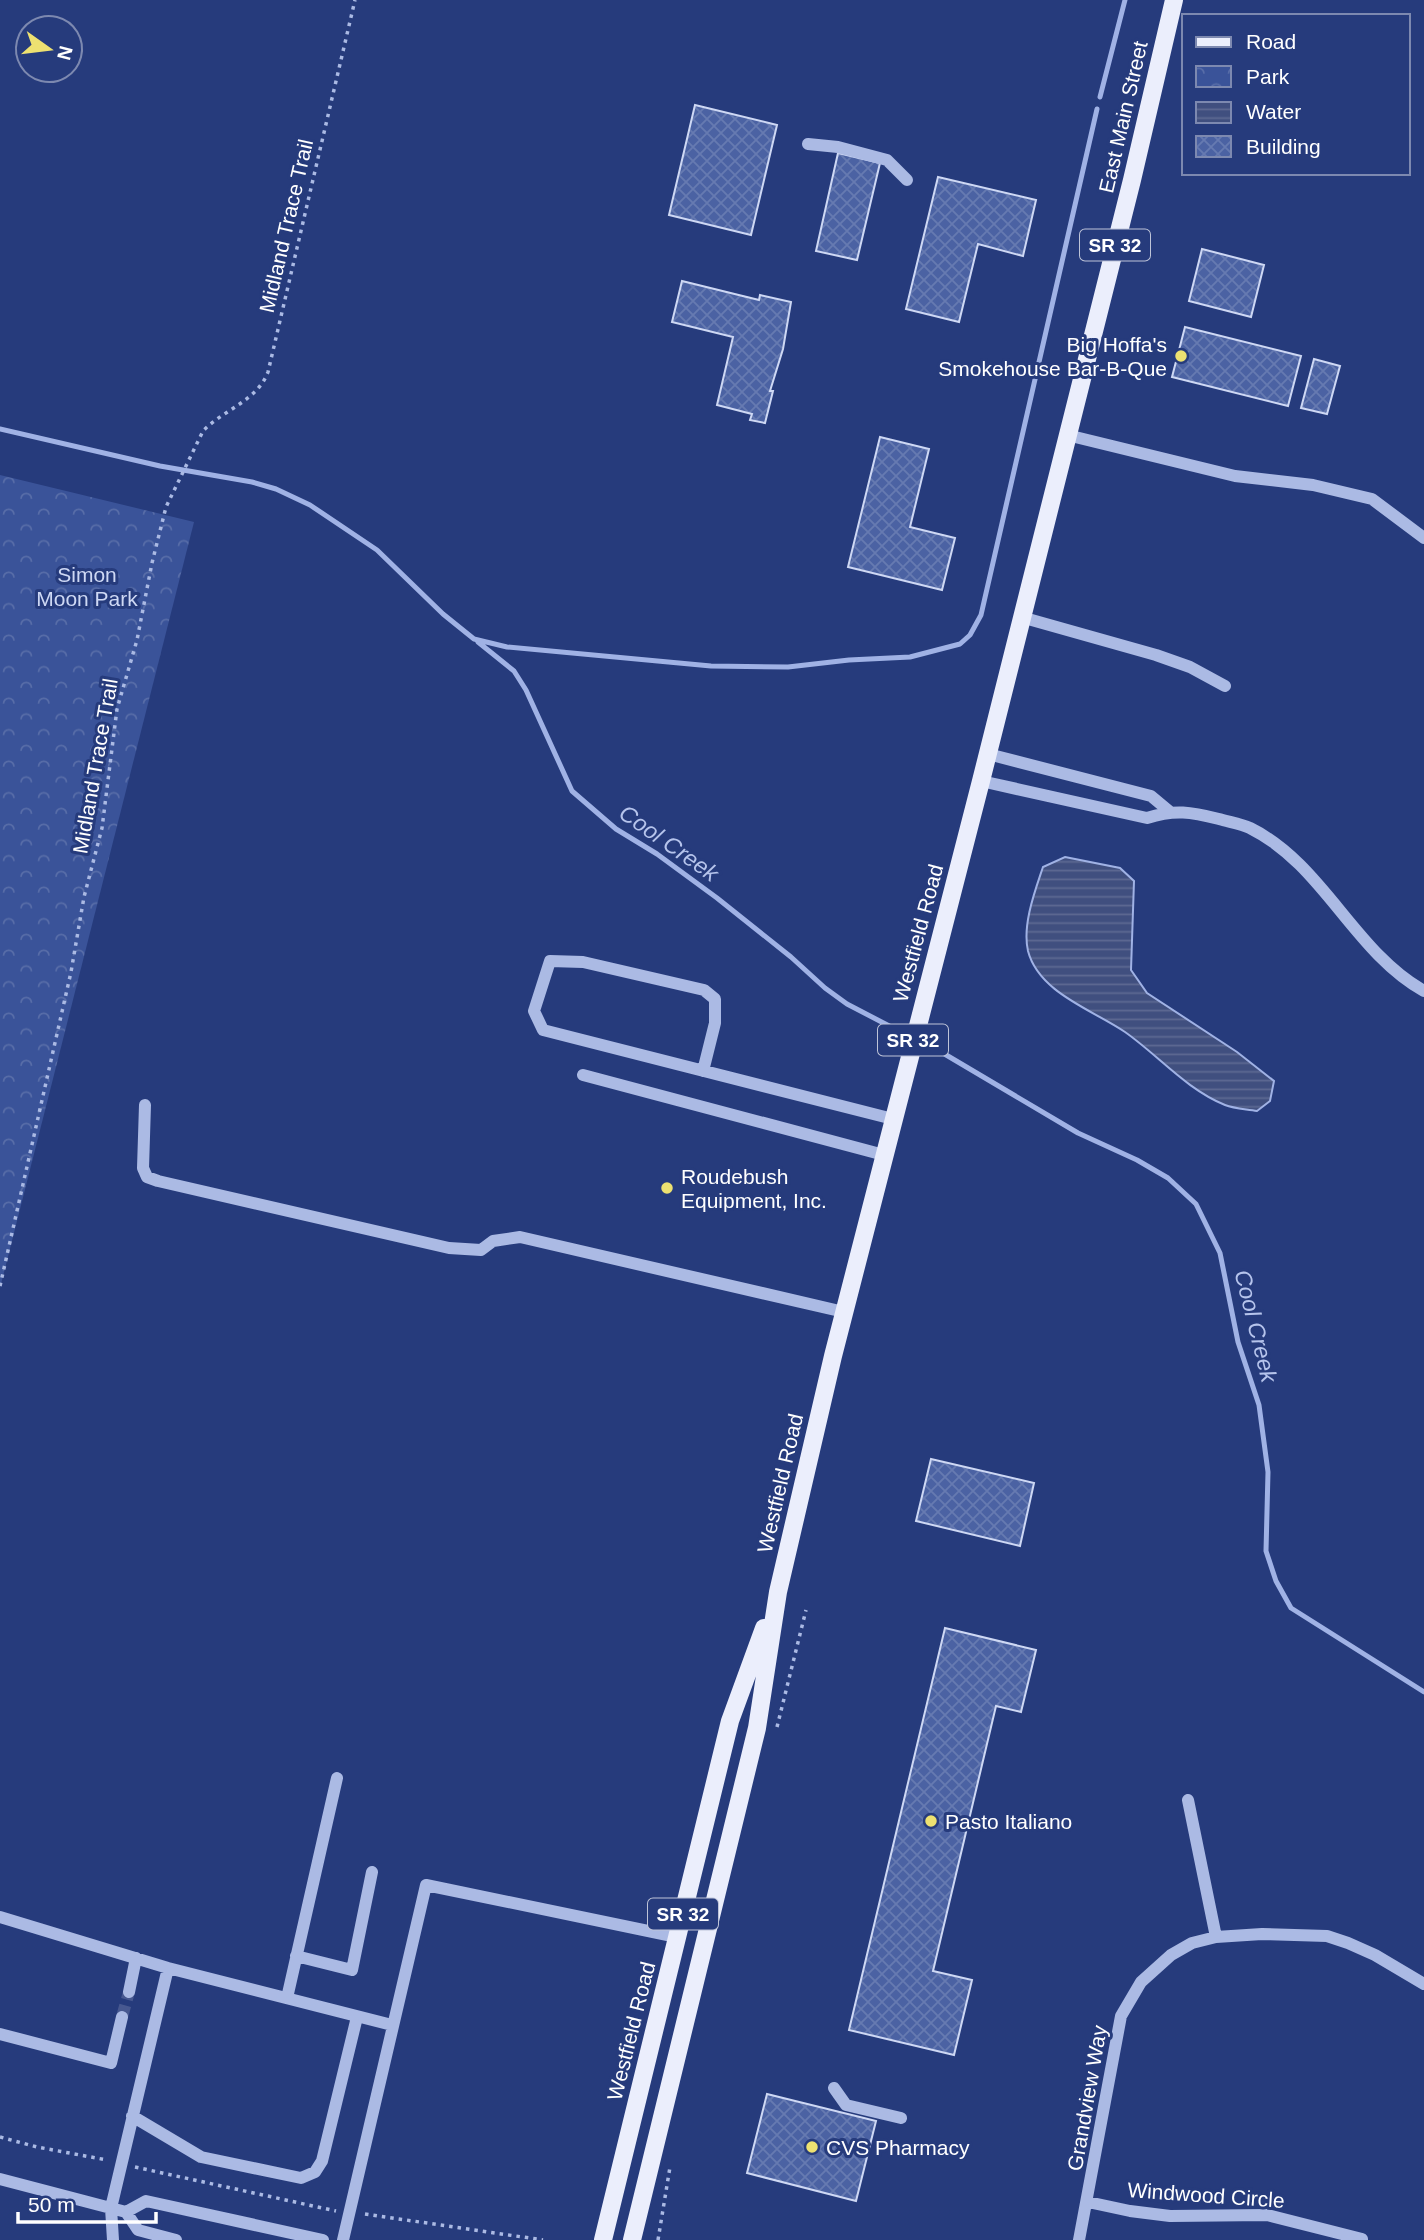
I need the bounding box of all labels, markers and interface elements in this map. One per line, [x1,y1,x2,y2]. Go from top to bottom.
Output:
north arrow [14,14,84,84]
legend [1182,14,1410,175]
text: Road [1246,30,1296,53]
street label: East Main Street [1094,39,1152,195]
text: N [53,44,77,62]
text: Park [1246,65,1290,88]
text: Water [1246,100,1301,123]
text: Building [1246,135,1321,158]
street label: Midland Trace Trail [255,137,317,315]
road number: SR 32 [1080,230,1150,260]
place label: Big Hoffa's Smokehouse Bar-B-Que [938,333,1167,380]
marker: Big Hoffa's Smokehouse Bar-B-Que [1173,348,1189,364]
park label: Simon Moon Park [36,563,138,610]
street label: Midland Trace Trail [68,677,122,855]
water label: Cool Creek [614,799,725,888]
street label: Westfield Road [889,861,947,1005]
road number: SR 32 [878,1024,948,1056]
place label: Roudebush Equipment, Inc. [681,1165,827,1212]
marker: Roudebush Equipment, Inc. [659,1180,675,1196]
water label: Cool Creek [1229,1267,1283,1386]
street label: Westfield Road [753,1411,807,1555]
place label: Pasto Italiano [945,1810,1072,1833]
marker: Pasto Italiano [923,1813,939,1829]
road number: SR 32 [648,1898,718,1930]
street label: Westfield Road [603,1959,659,2103]
street label: Grandview Way [1063,2023,1111,2173]
place label: CVS Pharmacy [826,2136,970,2159]
marker: CVS Pharmacy [804,2139,820,2155]
street label: Windwood Circle [1127,2178,1285,2212]
scale bar [18,2180,156,2224]
text: 50 m [28,2193,75,2216]

